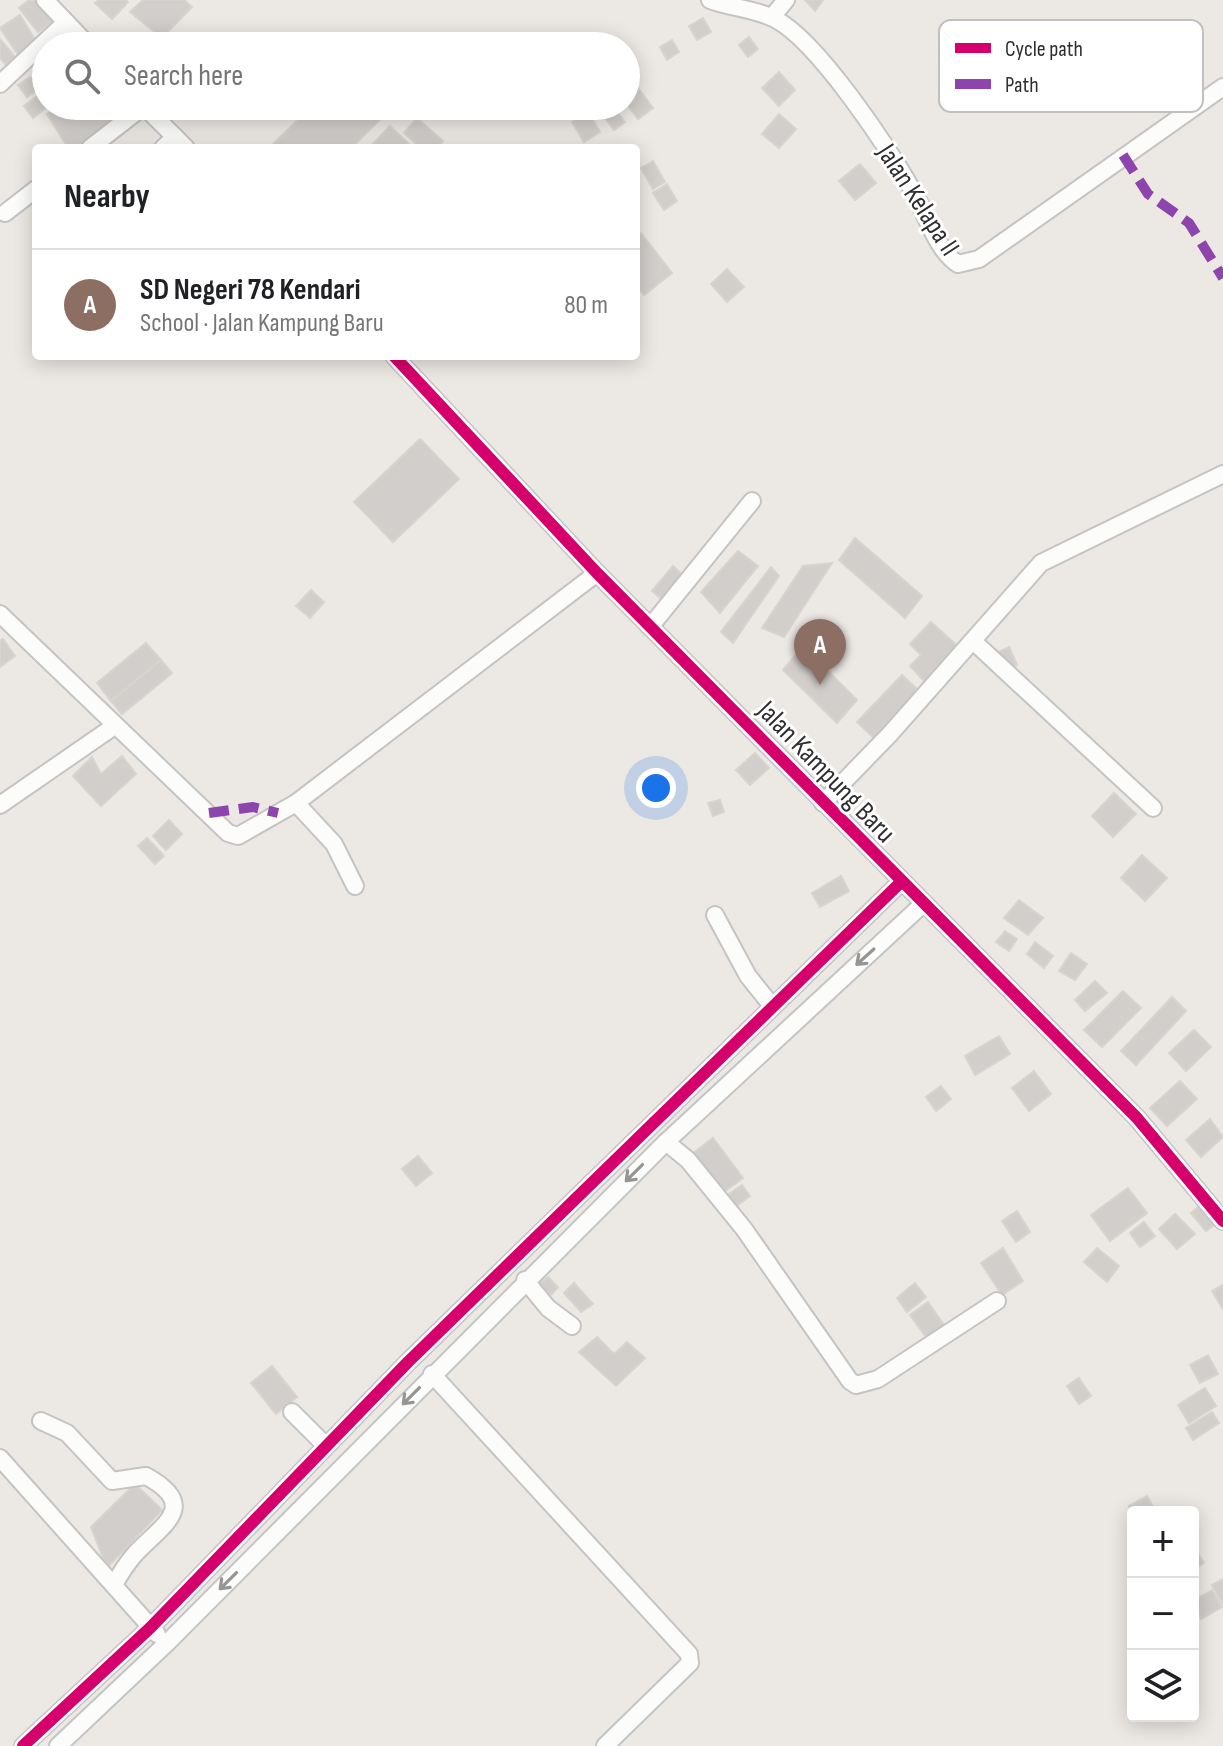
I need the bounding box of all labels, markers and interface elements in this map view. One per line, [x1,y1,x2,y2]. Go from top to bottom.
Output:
legend [939,20,1203,112]
search box [32,32,640,120]
text: Cycle path [1005,36,1083,63]
icon: search [60,54,104,98]
text: Search here [124,58,243,94]
text: Path [1005,72,1039,99]
street label: Jalan Kelapa II [869,137,966,262]
text: Nearby [64,176,150,217]
text: SD Negeri 78 Kendari [140,272,361,308]
text: A [84,290,96,321]
text: 80 m [564,290,608,321]
text: School · Jalan Kampung Baru [140,308,384,339]
pin: A [794,619,846,685]
street label: Jalan Kampung Baru [749,694,902,850]
your location [636,768,676,808]
one-way arrow [856,948,876,966]
one-way arrow [625,1163,644,1182]
one-way arrow [402,1386,421,1405]
map controls [1127,1506,1199,1722]
button: + [1127,1506,1199,1578]
one-way arrow [219,1571,238,1590]
button: − [1127,1578,1199,1650]
button: layers [1127,1650,1199,1722]

